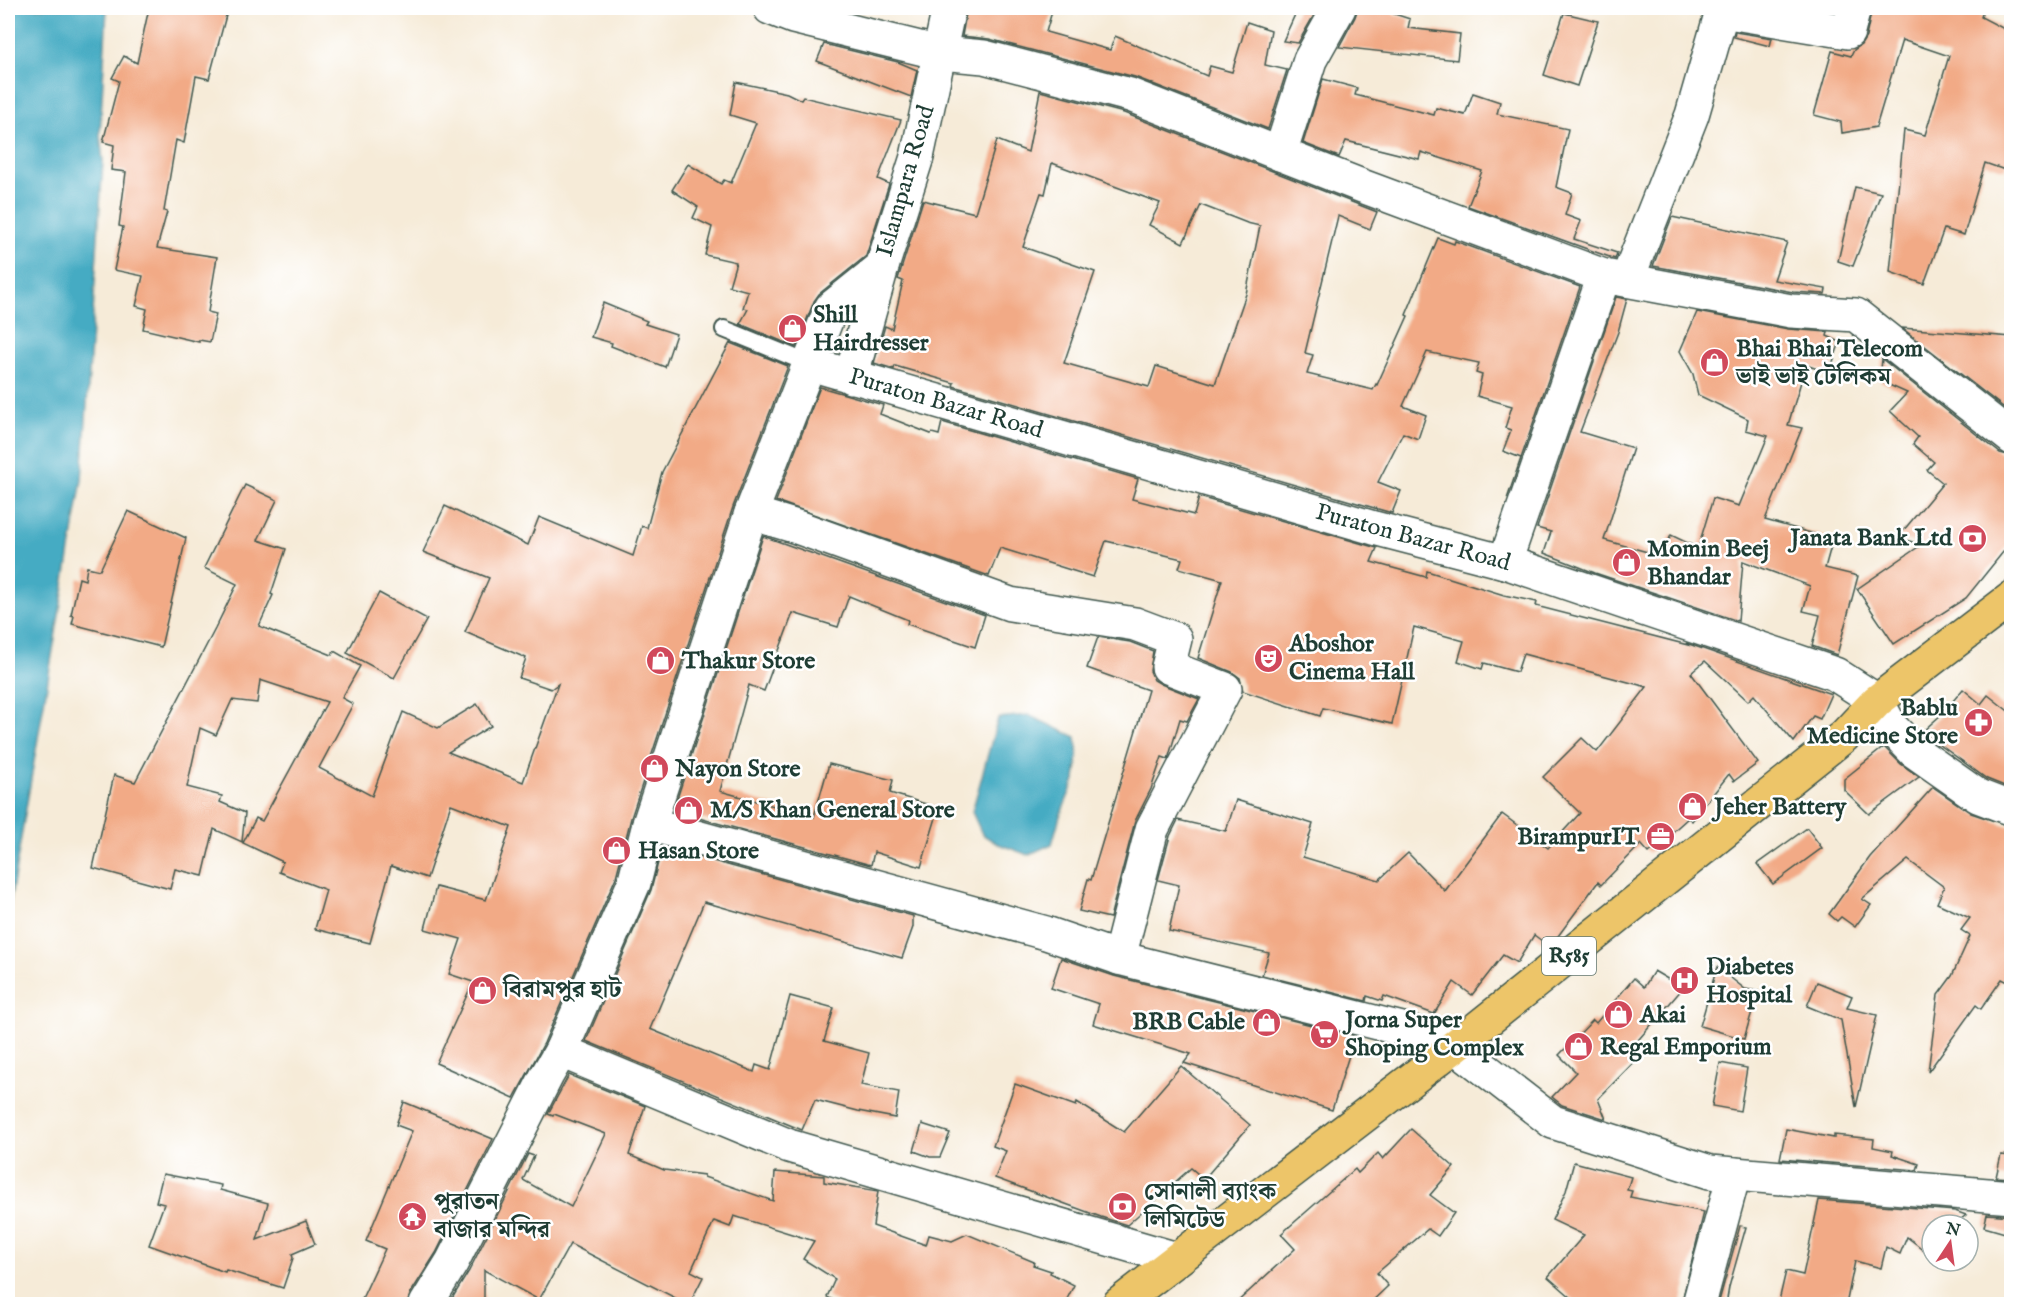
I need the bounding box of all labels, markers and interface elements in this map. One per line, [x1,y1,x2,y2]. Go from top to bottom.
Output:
street label: Islampara Road [870,101,942,260]
place label: Shill Hairdresser [813,300,929,359]
shop icon: Shill Hairdresser [776,313,808,345]
place label: Bhai Bhai Telecom ভাই ভাই টেলিকম [1735,334,1923,393]
shop icon: Bhai Bhai Telecom ভাই ভাই টেলিকম [1699,347,1731,379]
street label: Puraton Bazar Road [845,361,1047,447]
street label: Puraton Bazar Road [1312,497,1514,579]
bank icon: Janata Bank Ltd [1957,522,1989,554]
place label: Janata Bank Ltd [1787,523,1953,554]
place label: Momin Beej Bhandar [1647,534,1769,593]
shop icon: Momin Beej Bhandar [1610,547,1642,579]
place label: Aboshor Cinema Hall [1288,629,1415,688]
theatre icon: Aboshor Cinema Hall [1252,642,1284,674]
shop icon: Thakur Store [645,645,677,677]
place label: Thakur Store [681,646,815,677]
place label: Bablu Medicine Store [1807,693,1959,752]
pharmacy icon: Bablu Medicine Store [1963,706,1995,738]
shop icon: Nayon Store [638,753,670,785]
place label: Nayon Store [674,754,801,785]
shop icon: Jeher Battery [1677,791,1709,823]
place label: Jeher Battery [1711,792,1848,823]
shop icon: M/S Khan General Store [673,794,705,826]
place label: M/S Khan General Store [710,795,955,826]
office icon: BirampurIT [1644,821,1676,853]
place label: BirampurIT [1517,822,1640,853]
shop icon: Hasan Store [601,835,633,867]
place label: Hasan Store [638,836,759,867]
road number: R585 [1542,937,1596,975]
place label: Diabetes Hospital [1706,952,1794,1011]
hospital icon: Diabetes Hospital [1669,965,1701,997]
shop icon: বিরামপুর হাট [466,974,498,1006]
place label: বিরামপুর হাট [502,974,623,1006]
shop icon: Akai [1603,999,1635,1031]
place label: Akai [1639,1000,1686,1031]
place label: Jorna Super Shoping Complex [1342,1005,1524,1064]
shop icon: BRB Cable [1250,1006,1282,1038]
place label: BRB Cable [1132,1007,1245,1038]
supermarket icon: Jorna Super Shoping Complex [1308,1018,1340,1050]
shop icon: Regal Emporium [1563,1031,1595,1063]
place label: Regal Emporium [1600,1032,1772,1063]
place label: সোনালী ব্যাংক লিমিটেড [1143,1176,1277,1236]
place label: পুরাতন বাজার মন্দির [433,1187,551,1246]
bank icon: সোনালী ব্যাংক লিমিটেড [1107,1190,1139,1222]
temple icon: পুরাতন বাজার মন্দির [397,1200,429,1232]
north arrow [1920,1213,1980,1273]
text: N [1943,1219,1962,1242]

